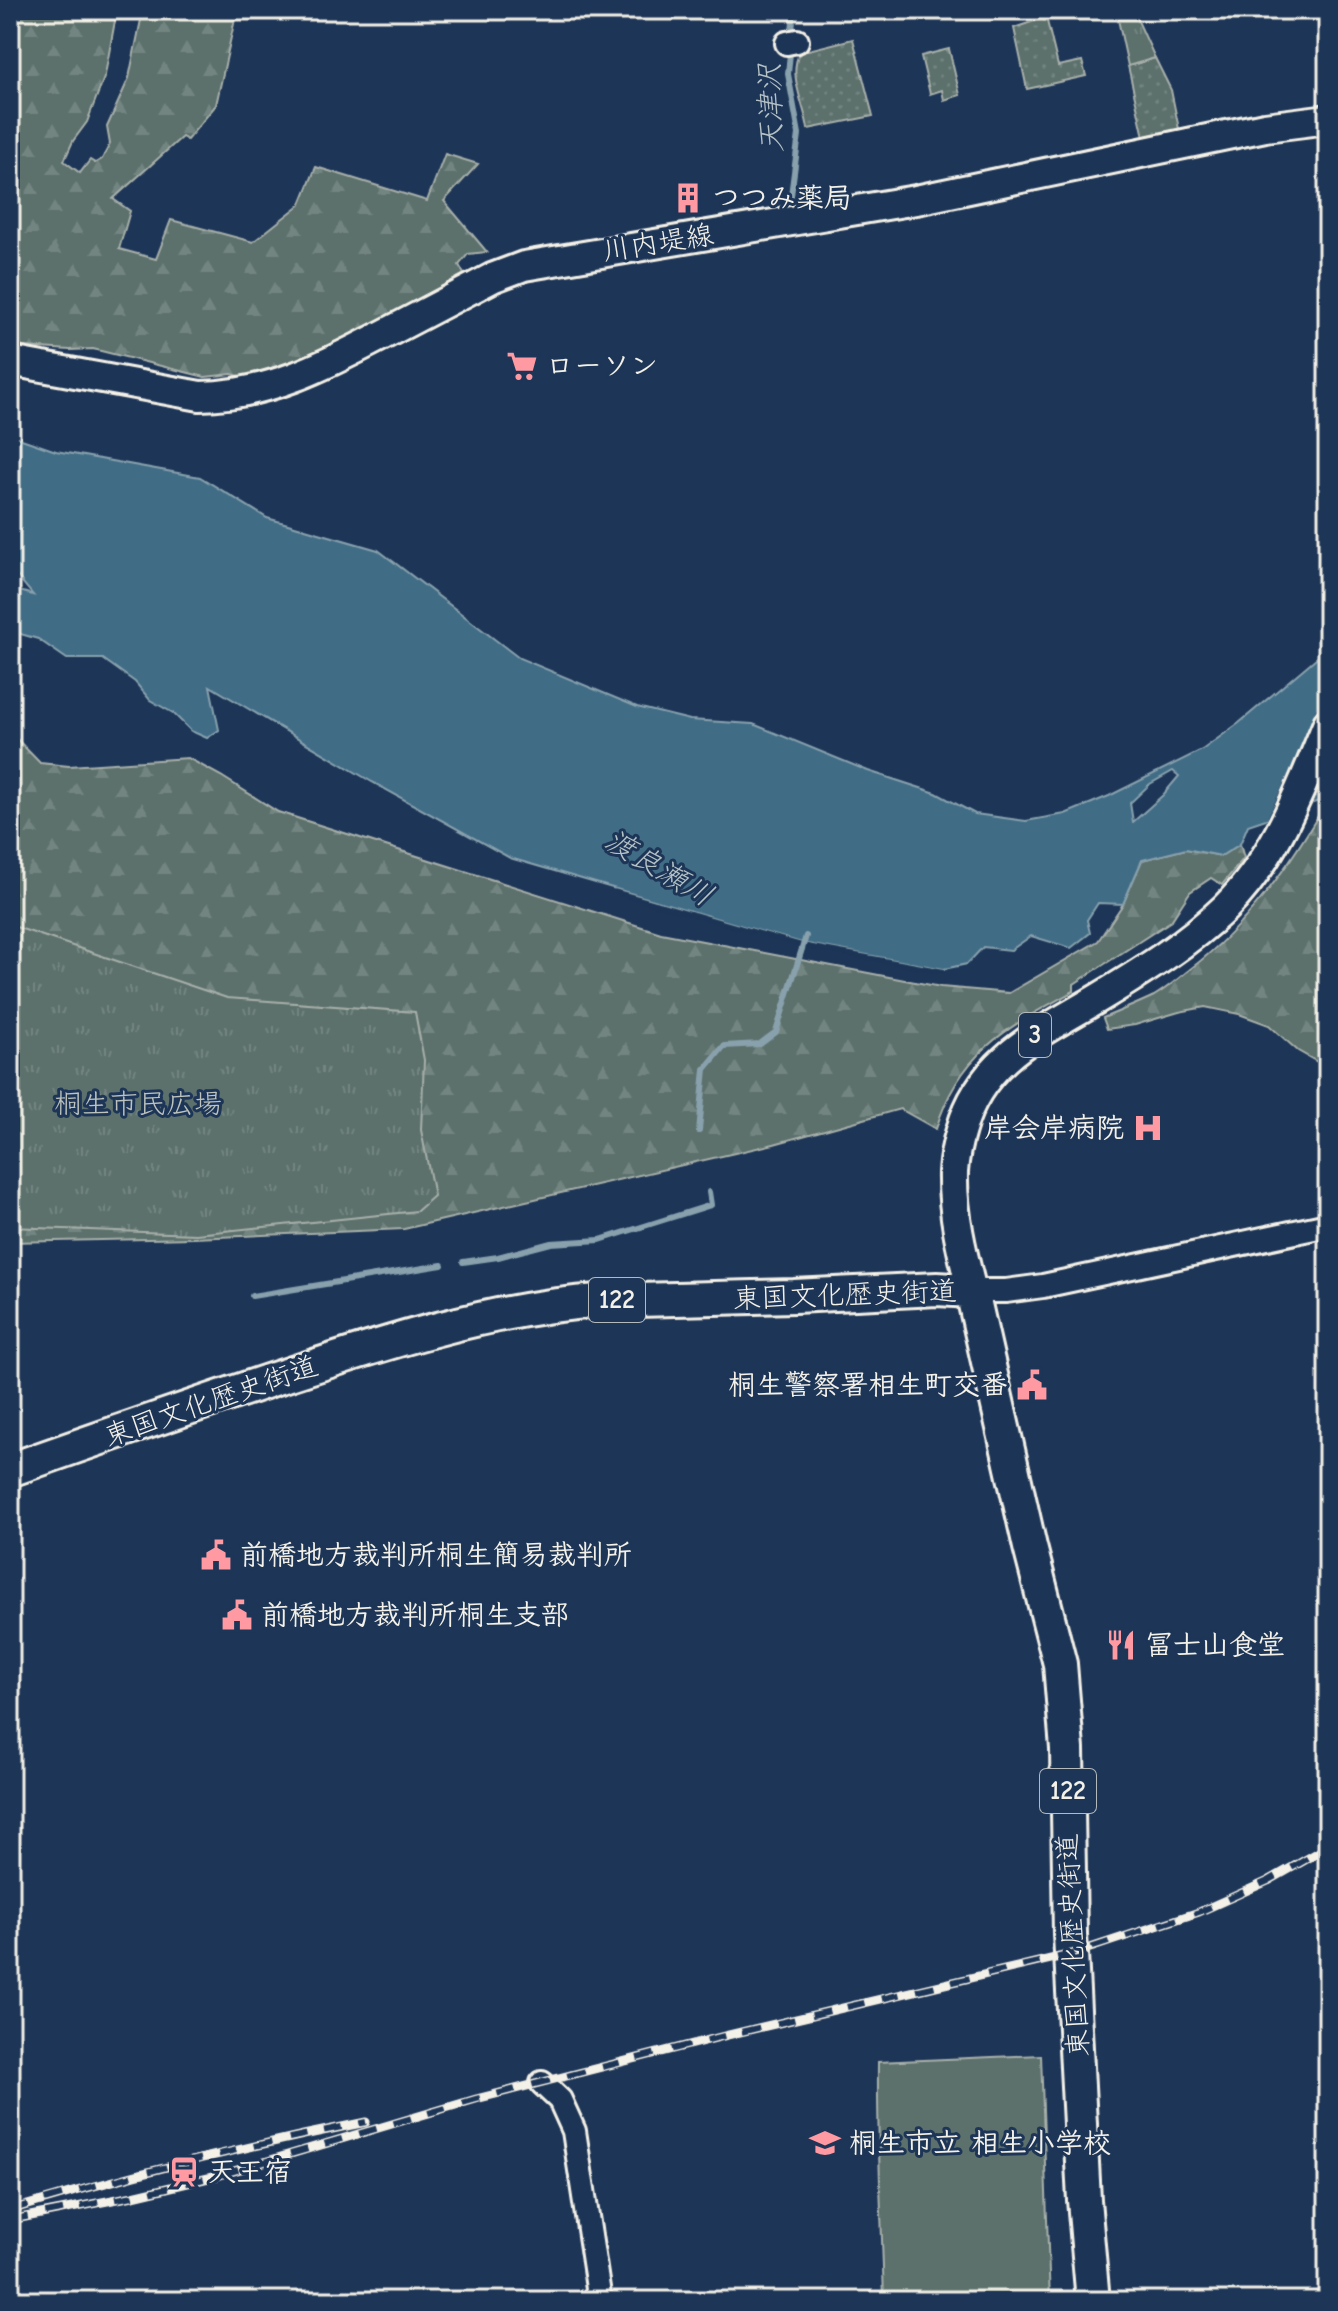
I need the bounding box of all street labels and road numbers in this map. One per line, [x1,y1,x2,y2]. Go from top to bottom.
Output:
street label: 川内堤線 [600,218,716,268]
road number: 3 [1019,1013,1051,1057]
street label: 東国文化歴史街道 [733,1275,957,1315]
road number: 122 [589,1278,645,1322]
street label: 東国文化歴史街道 [100,1349,322,1453]
road number: 122 [1040,1769,1096,1813]
street label: 東国文化歴史街道 [1051,1832,1095,2058]

